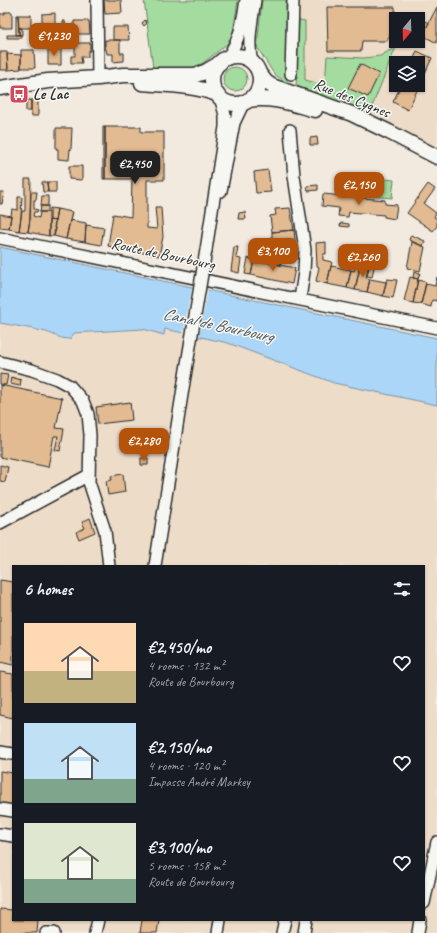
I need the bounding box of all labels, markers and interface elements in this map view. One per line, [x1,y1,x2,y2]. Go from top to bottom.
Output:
north arrow [389,12,425,48]
map controls [389,12,425,92]
pin: €1,230 [21,23,87,57]
text: €1,230 [38,28,70,44]
button: layers [389,56,425,92]
street label: Rue des Cygnes [311,74,394,123]
bus stop icon: Le Lac [8,83,30,105]
place label: Le Lac [33,84,69,104]
pin: €2,450 [102,151,168,185]
text: €2,450 [119,156,151,172]
pin: €2,150 [326,172,392,206]
text: €2,150 [343,177,375,193]
street label: Route de Bourbourg [109,233,218,275]
pin: €3,100 [240,238,306,272]
text: €3,100 [257,243,289,259]
pin: €2,260 [330,244,396,278]
text: €2,260 [347,249,379,265]
water label: Canal de Bourbourg [161,303,277,347]
pin: €2,280 [111,428,177,462]
text: €2,280 [128,433,160,449]
icon: filters [391,578,413,600]
text: 6 homes [24,579,72,600]
text: €2,450/mo [148,637,211,658]
icon: home [56,639,104,687]
icon: heart [391,652,413,674]
text: 4 rooms · 132 m² [148,658,224,674]
text: Route de Bourbourg [148,674,234,690]
text: €2,150/mo [148,737,211,758]
icon: home [56,739,104,787]
icon: heart [391,752,413,774]
text: 4 rooms · 120 m² [148,758,224,774]
text: Impasse André Markey [148,774,250,790]
text: €3,100/mo [148,837,211,858]
icon: home [56,839,104,887]
icon: heart [391,852,413,874]
text: 5 rooms · 158 m² [148,858,224,874]
text: Route de Bourbourg [148,874,234,890]

